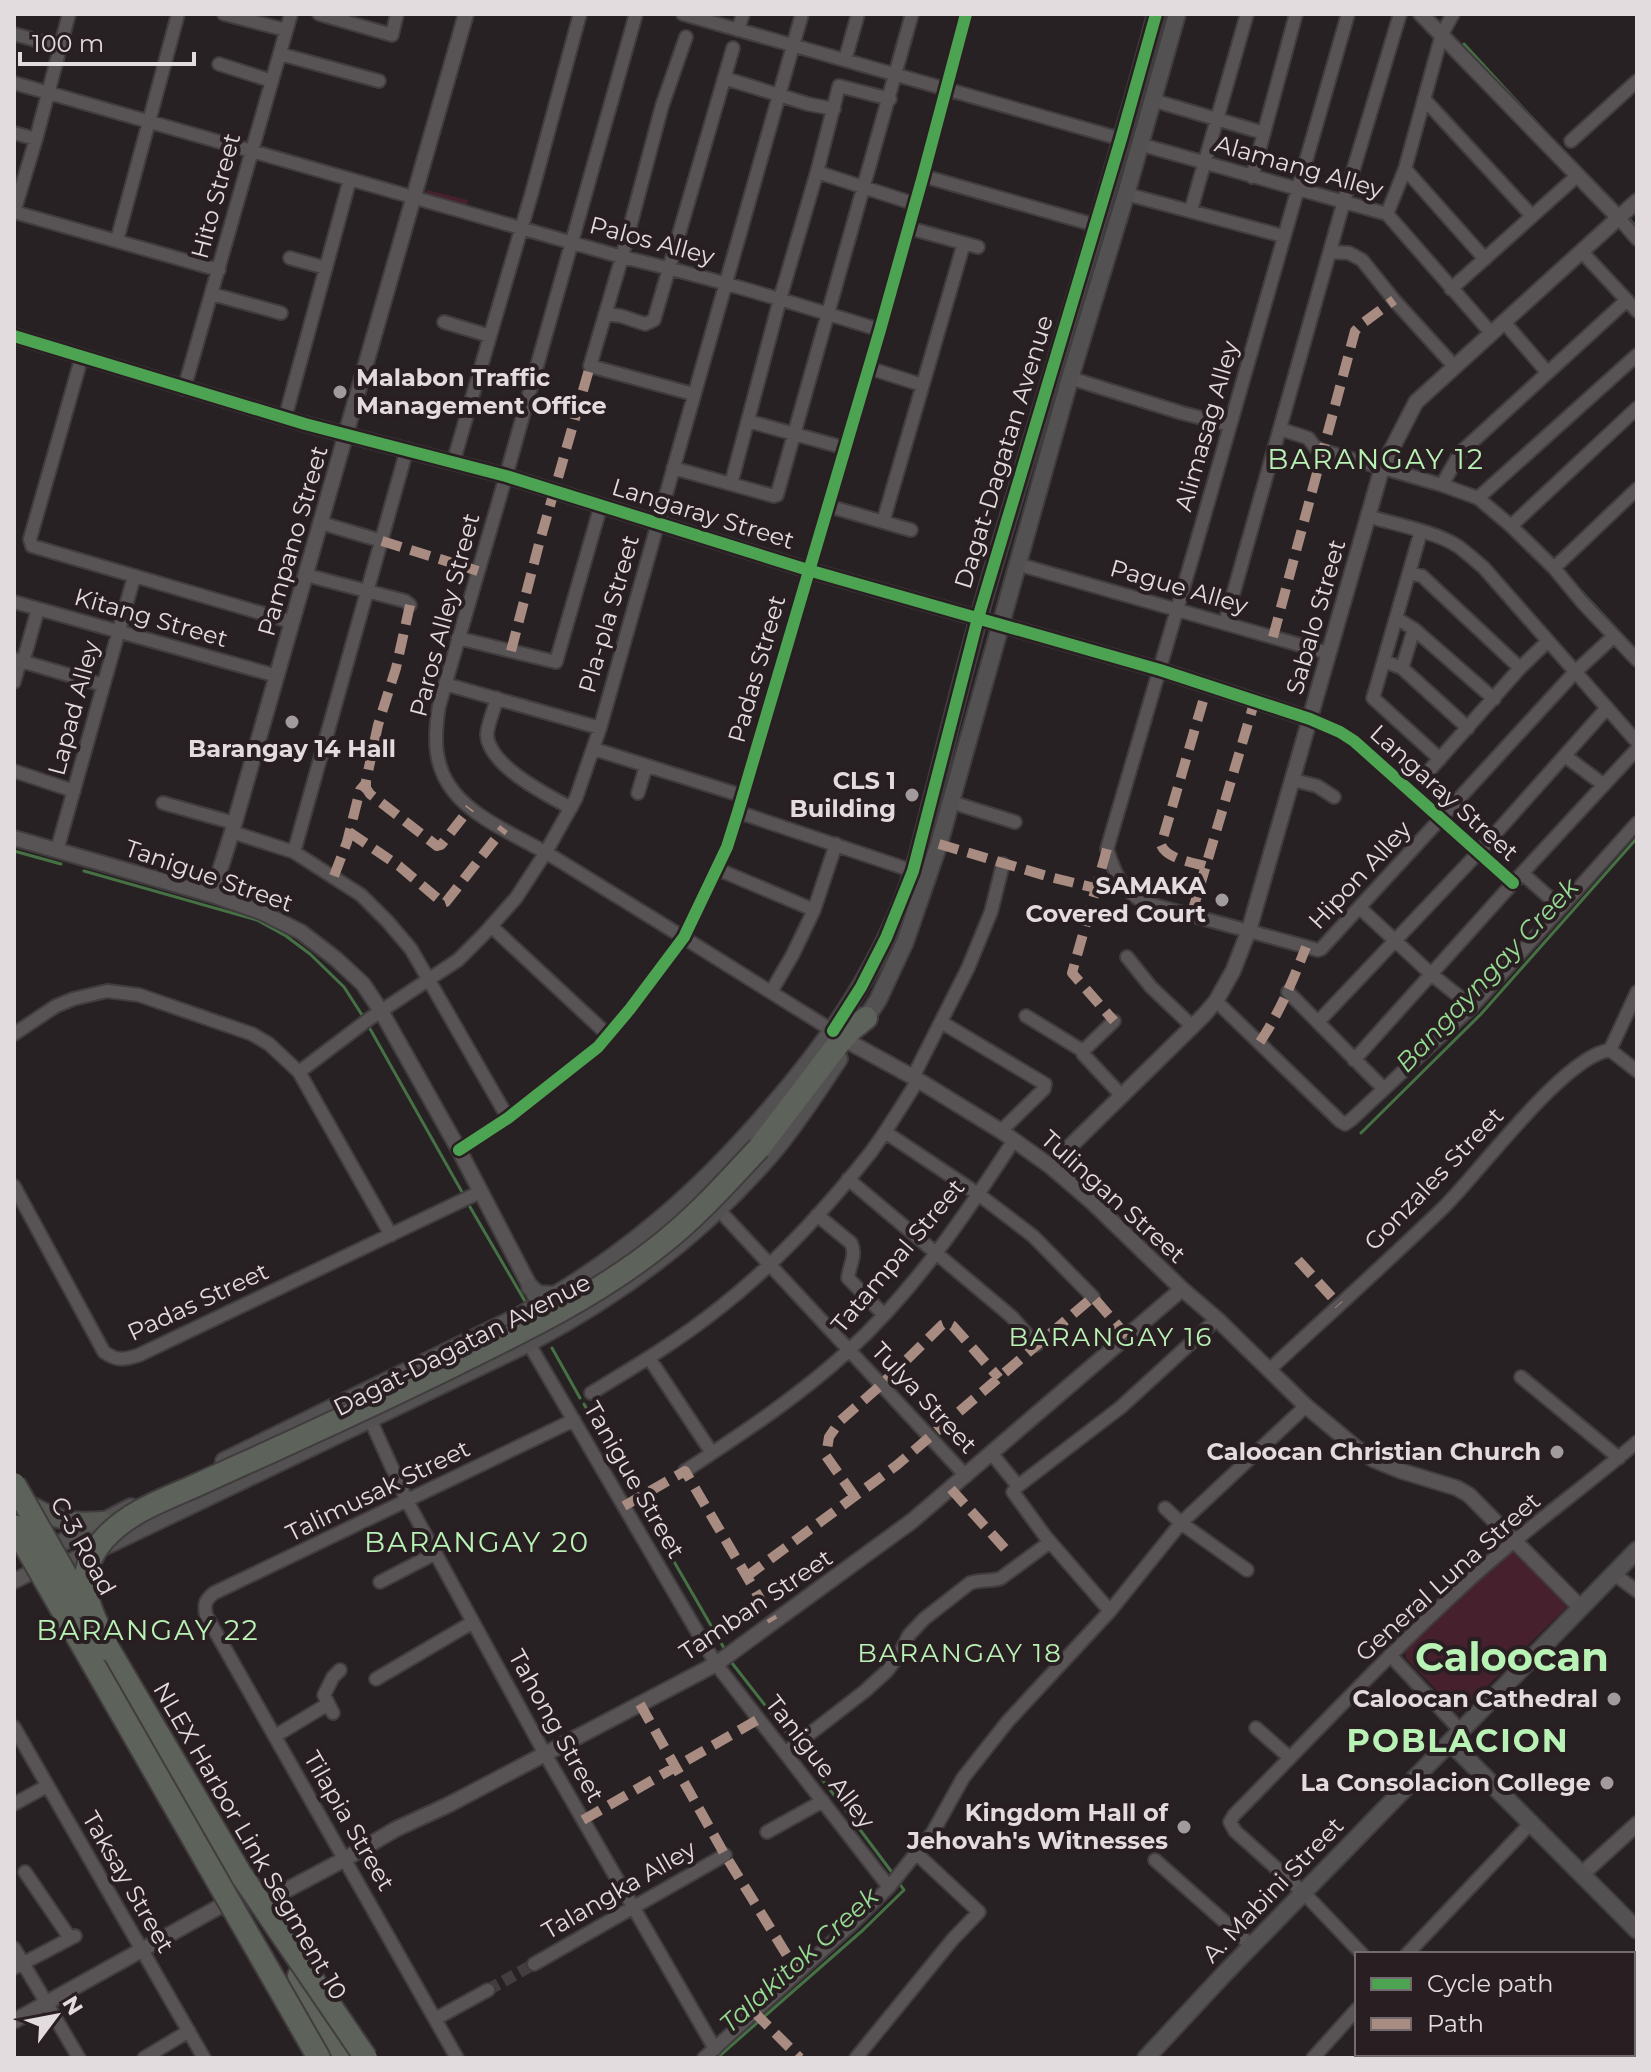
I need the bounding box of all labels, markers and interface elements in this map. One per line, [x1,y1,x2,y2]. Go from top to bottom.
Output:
scale bar [20,16,194,66]
text: 100 m [32,29,104,58]
street label: Alamang Alley [1212,129,1387,204]
street label: Hito Street [185,130,246,262]
street label: Palos Alley [587,210,718,271]
street label: Dagat-Dagatan Avenue [948,312,1059,592]
street label: Alimasag Alley [1168,337,1245,514]
place label: Malabon Traffic Management Office [356,363,607,420]
marker: Malabon Traffic Management Office [331,383,349,401]
street label: Pampano Street [251,442,334,640]
district label: BARANGAY 12 [1267,442,1485,476]
street label: Langaray Street [608,472,798,555]
street label: Paros Alley Street [403,510,486,720]
street label: Pla-pla Street [572,531,645,696]
street label: Sabalo Street [1280,536,1352,698]
street label: Pague Alley [1107,553,1251,620]
street label: Kitang Street [71,582,231,653]
street label: Padas Street [722,592,791,746]
street label: Lapad Alley [42,637,105,779]
marker: Barangay 14 Hall [283,713,301,731]
street label: Langaray Street [1364,719,1525,867]
place label: Barangay 14 Hall [188,734,396,763]
place label: CLS 1 Building [789,766,896,823]
marker: CLS 1 Building [903,786,921,804]
street label: Hipon Alley [1302,815,1417,935]
street label: Tanigue Street [121,833,297,918]
water label: Bangayngay Creek [1389,870,1586,1079]
place label: SAMAKA Covered Court [1026,871,1207,928]
marker: SAMAKA Covered Court [1213,891,1231,909]
street label: Gonzales Street [1358,1101,1509,1256]
street label: Tulingan Street [1035,1124,1192,1269]
street label: Tatampal Street [825,1173,971,1338]
street label: Padas Street [123,1256,273,1347]
street label: Dagat-Dagatan Avenue [329,1267,595,1422]
district label: BARANGAY 16 [1009,1321,1213,1353]
street label: Tulya Street [866,1336,983,1459]
street label: Tanigue Street [578,1396,691,1563]
street label: Talimusak Street [281,1433,475,1548]
place label: Caloocan Christian Church [1207,1437,1541,1466]
marker: Caloocan Christian Church [1548,1443,1566,1461]
street label: General Luna Street [1349,1486,1546,1667]
street label: C-3 Road [45,1491,122,1600]
district label: BARANGAY 20 [364,1525,590,1559]
street label: Tamban Street [674,1543,838,1666]
district label: BARANGAY 22 [36,1613,260,1647]
district label: Caloocan [1415,1632,1609,1681]
district label: BARANGAY 18 [857,1637,1063,1669]
street label: Tahong Street [503,1644,610,1807]
street label: NLEX Harbor Link Segment 10 [147,1677,353,2005]
place label: Caloocan Cathedral [1352,1684,1598,1713]
street label: Tanigue Alley [759,1689,881,1834]
marker: Caloocan Cathedral [1605,1690,1623,1708]
district label: POBLACION [1346,1721,1570,1760]
street label: Tilapia Street [298,1746,401,1896]
place label: La Consolacion College [1300,1768,1591,1797]
marker: La Consolacion College [1598,1774,1616,1792]
place label: Kingdom Hall of Jehovah's Witnesses [906,1798,1170,1855]
street label: Taksay Street [76,1806,181,1958]
street label: A. Mabini Street [1196,1811,1349,1968]
marker: Kingdom Hall of Jehovah's Witnesses [1175,1818,1193,1836]
street label: Talangka Alley [537,1834,701,1945]
water label: Talakitok Creek [713,1879,886,2040]
legend [1355,1952,1635,2056]
text: Cycle path [1427,1969,1554,1998]
north arrow [16,1976,96,2056]
text: N [56,1991,89,2020]
text: Path [1427,2009,1484,2038]

